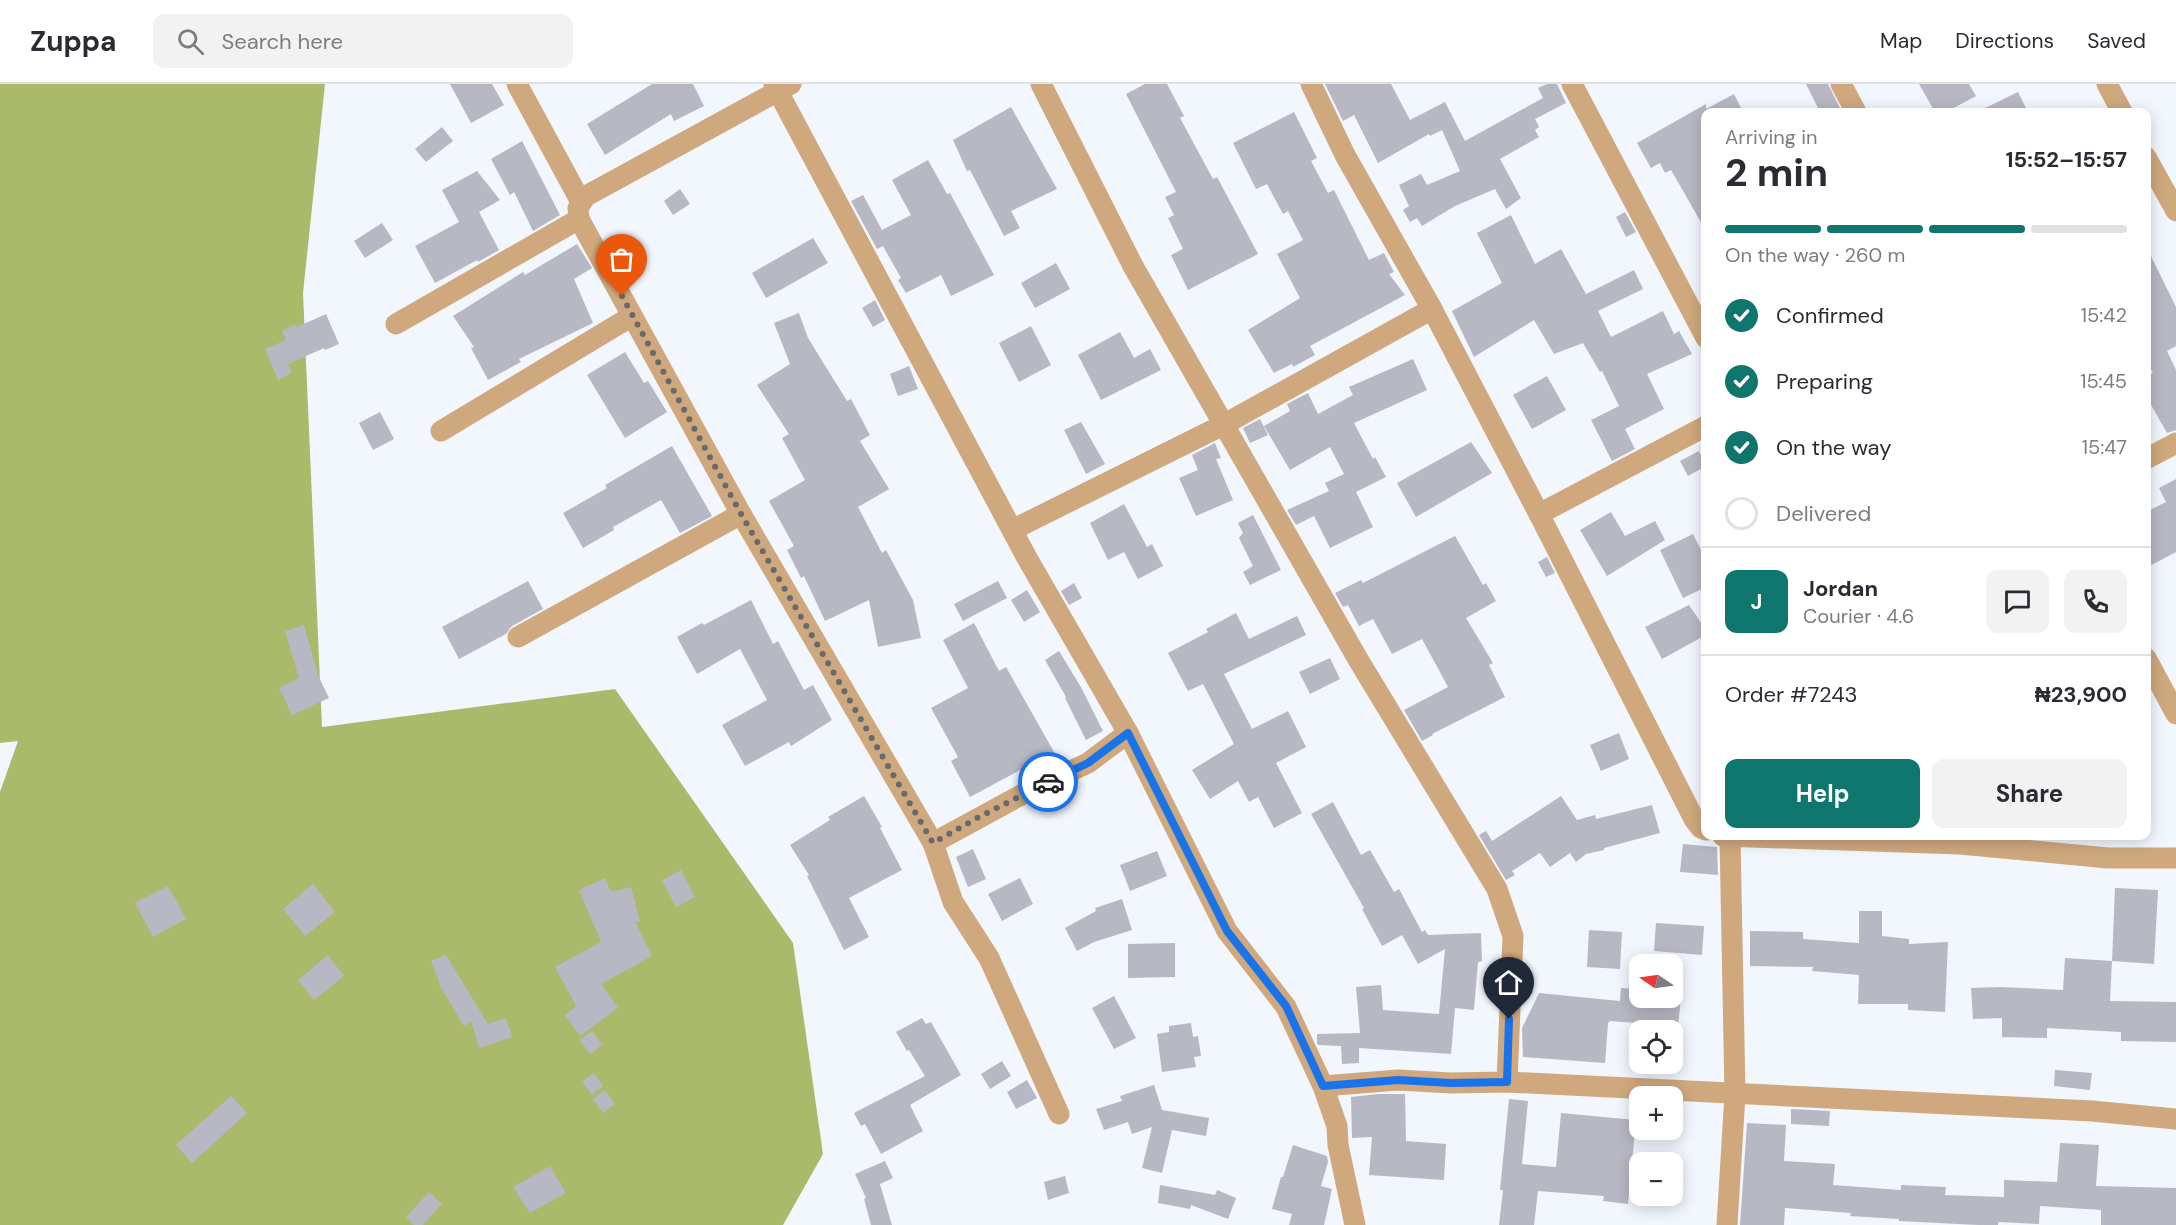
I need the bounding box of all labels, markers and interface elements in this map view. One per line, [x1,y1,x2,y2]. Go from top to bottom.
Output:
search box [153,14,573,68]
text: Zuppa [30,23,117,60]
icon: search [174,25,207,58]
text: Search here [222,27,343,56]
text: Map [1880,27,1922,55]
text: Directions [1955,27,2054,55]
text: Saved [2087,27,2146,55]
text: Arriving in [1725,124,1817,150]
text: 15:52–15:57 [2006,145,2127,174]
text: 2 min [1725,147,1828,198]
pin [596,234,647,296]
text: On the way · 260 m [1725,242,1905,268]
icon: bag [605,243,638,276]
icon: check [1725,299,1758,332]
text: Confirmed [1776,301,1884,330]
text: 15:42 [2081,302,2127,328]
icon: check [1725,365,1758,398]
text: Preparing [1776,367,1873,396]
text: 15:45 [2080,368,2127,394]
icon: check [1725,431,1758,464]
text: On the way [1776,433,1891,462]
text: 15:47 [2082,434,2127,460]
text: Delivered [1776,499,1871,528]
button: chat [1986,570,2049,633]
button: phone [2064,570,2127,633]
text: Jordan [1803,574,1878,603]
text: J [1751,587,1762,616]
text: Courier · 4.6 [1803,603,1914,629]
text: Order #7243 [1725,680,1858,709]
text: ₦23,900 [2035,680,2127,709]
courier [1018,752,1078,812]
button: Help [1725,759,1920,828]
button: Share [1932,759,2127,828]
icon: car [1032,766,1065,799]
north arrow [1629,954,1683,1008]
map controls [1629,954,1683,1206]
pin [1483,957,1534,1019]
icon: home [1492,966,1525,999]
button: locate [1629,1020,1683,1074]
button: + [1629,1086,1683,1140]
button: − [1629,1152,1683,1206]

